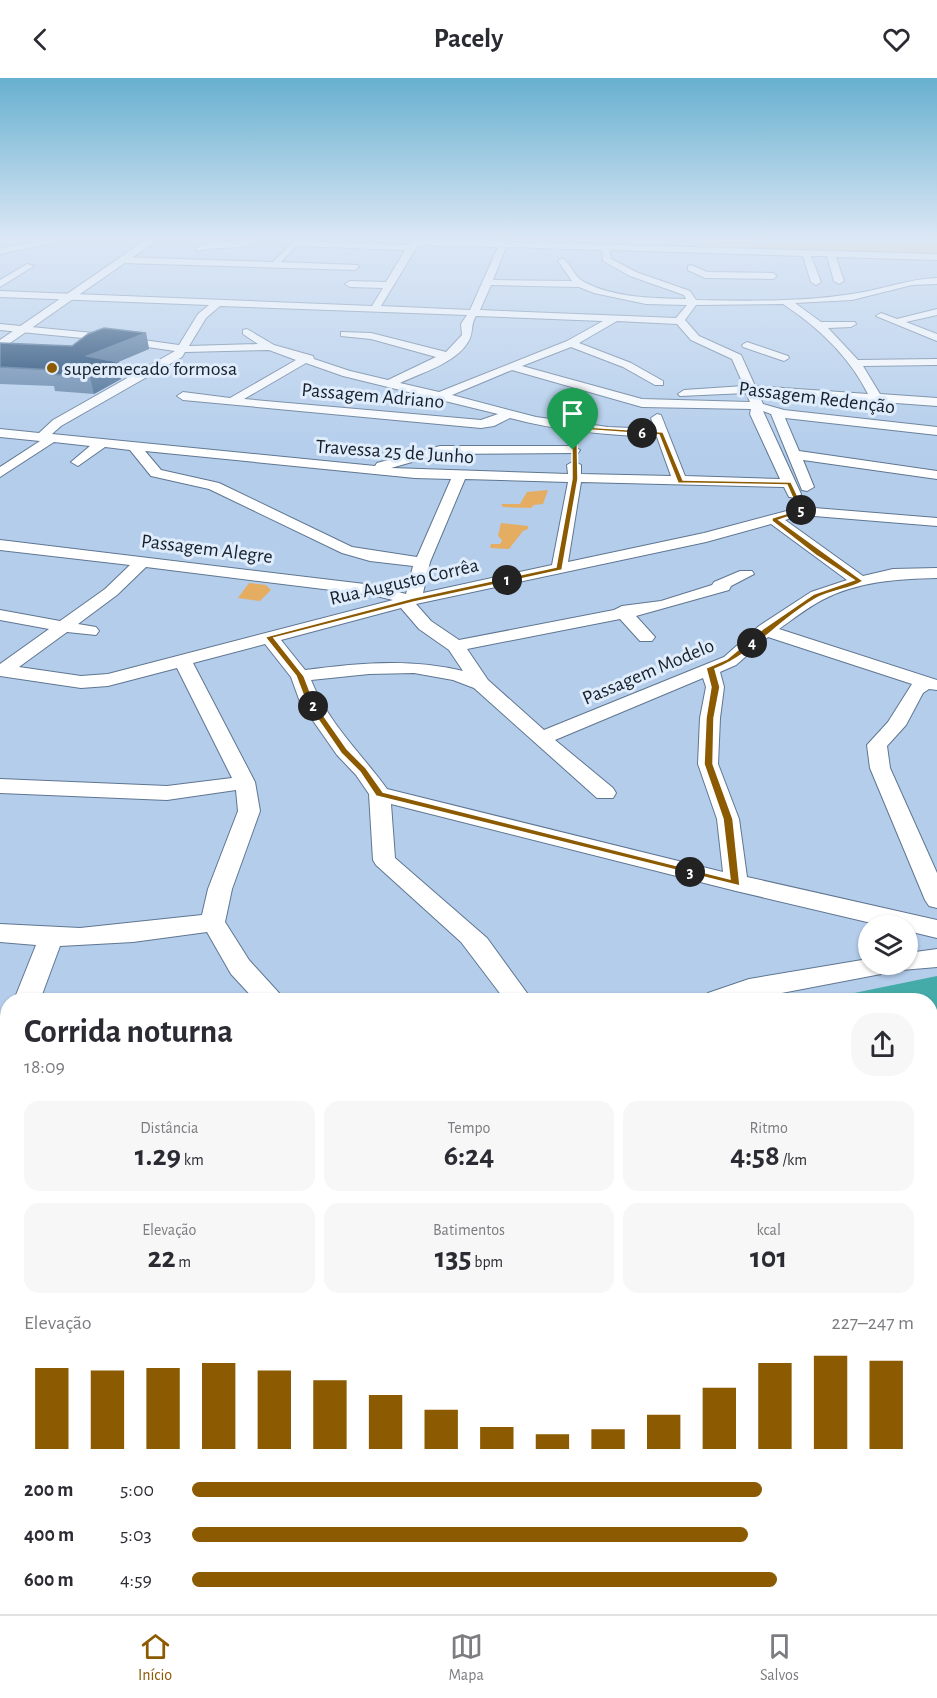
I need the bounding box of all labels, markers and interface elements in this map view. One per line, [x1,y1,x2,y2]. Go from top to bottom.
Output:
icon: back [24,23,57,56]
icon: heart [880,23,913,56]
text: Pacely [434,25,503,52]
place label: supermecado formosa [64,359,237,379]
marker: supermecado formosa [45,361,59,375]
street label: Passagem Redenção [738,378,896,418]
street label: Passagem Adriano [301,380,445,412]
pin [547,388,598,450]
icon: arrive [556,397,589,430]
pin: 6 [627,418,657,448]
text: 6 [638,425,646,441]
street label: Travessa 25 de Junho [315,436,475,468]
pin: 5 [786,495,816,525]
text: 5 [798,502,804,518]
street label: Passagem Alegre [140,531,274,567]
street label: Rua Augusto Corrêa [328,555,481,609]
pin: 1 [492,565,522,595]
text: 1 [504,572,510,588]
pin: 4 [737,628,767,658]
street label: Passagem Modelo [580,635,717,709]
text: 4 [748,635,756,651]
pin: 2 [298,691,328,721]
text: 2 [309,698,317,714]
pin: 3 [675,857,705,887]
text: 3 [687,864,693,880]
map controls [858,915,918,975]
button: layers [858,915,918,975]
button: share [851,1013,914,1076]
text: Corrida noturna [24,1016,233,1049]
text: 18:09 [24,1057,65,1077]
text: Distância [140,1120,198,1136]
text: Tempo [448,1120,490,1136]
text: Ritmo [749,1120,788,1136]
text: 1.29 [135,1141,181,1171]
text: 6:24 [444,1141,494,1171]
text: 4:58 [730,1141,780,1171]
text: km [181,1152,204,1168]
text: /km [780,1152,807,1168]
text: Elevação [142,1222,196,1238]
text: Batimentos [433,1222,505,1238]
text: kcal [756,1222,781,1238]
text: 22 [147,1243,176,1273]
text: 135 [435,1243,472,1273]
text: 101 [750,1243,787,1273]
text: m [176,1254,191,1270]
text: bpm [472,1254,503,1270]
text: Elevação [24,1313,92,1333]
text: 227–247 m [832,1313,914,1333]
text: 200 m [24,1480,73,1500]
text: 5:00 [120,1480,154,1500]
text: 400 m [24,1525,74,1545]
text: 5:03 [120,1525,152,1545]
text: 600 m [24,1570,74,1590]
text: 4:59 [120,1570,152,1590]
tab: Início [138,1630,172,1685]
tab: Mapa [448,1630,484,1685]
tab: Salvos [760,1630,799,1685]

